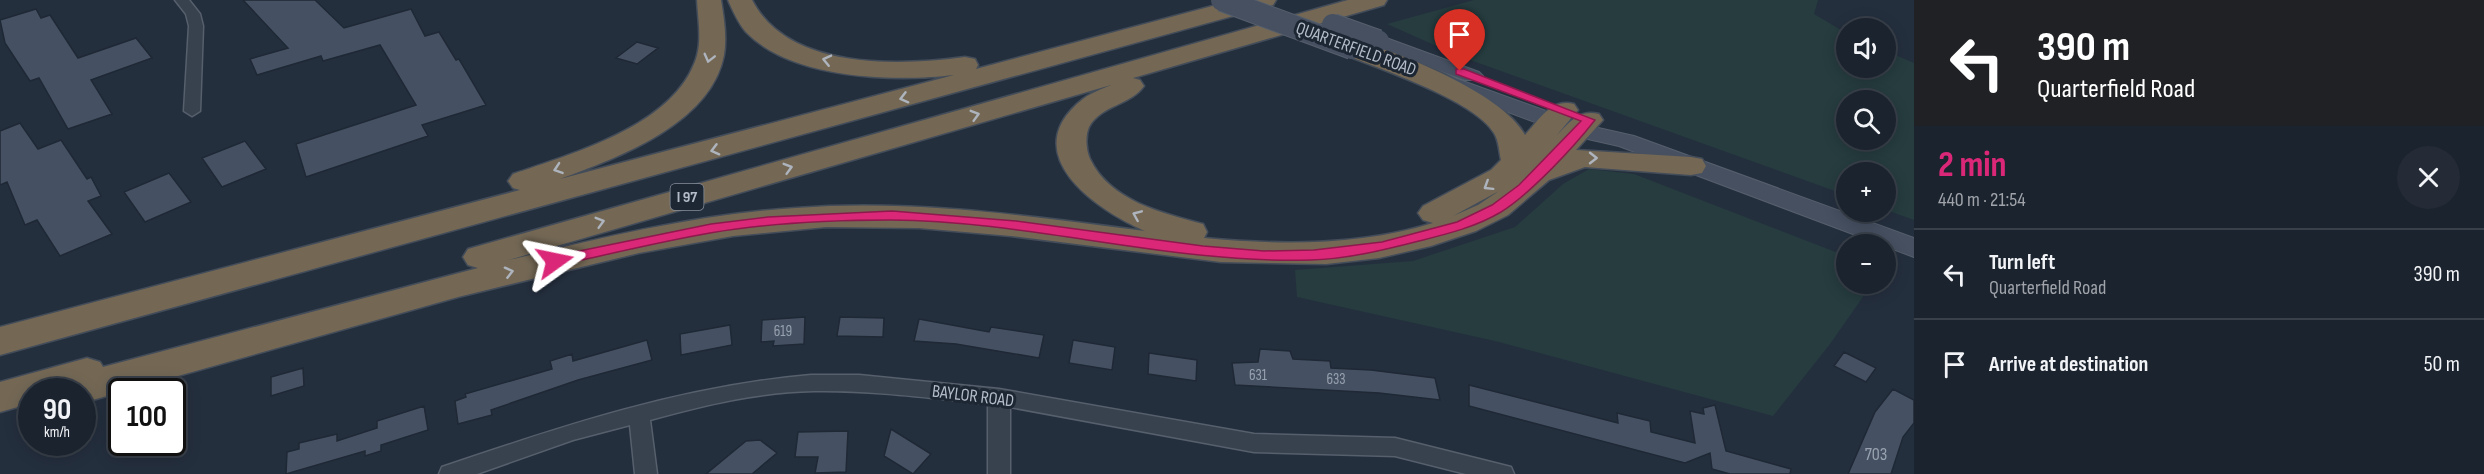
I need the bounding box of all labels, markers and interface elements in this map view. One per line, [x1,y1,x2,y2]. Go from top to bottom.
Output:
pin [1434,9,1485,71]
street label: QUARTERFIELD ROAD [1293,17,1419,81]
icon: arrive [1443,18,1476,51]
map controls [1836,18,1896,294]
button: sound [1836,18,1896,78]
text: 390 m [2037,22,2130,73]
icon: left [1938,24,2016,102]
one-way arrow [703,53,716,63]
one-way arrow [822,55,832,68]
text: Quarterfield Road [2037,73,2195,105]
button: search [1836,90,1896,150]
one-way arrow [899,91,909,104]
one-way arrow [969,110,980,122]
one-way arrow [711,142,721,155]
text: 2 min [1938,144,2007,187]
button: close [2397,146,2460,209]
one-way arrow [1589,152,1598,164]
one-way arrow [553,162,564,175]
button: + [1836,162,1896,222]
one-way arrow [782,163,793,175]
one-way arrow [1483,178,1494,189]
road number: I 97 [670,184,704,210]
text: 440 m · 21:54 [1938,188,2026,212]
one-way arrow [1132,211,1143,223]
one-way arrow [595,217,605,229]
position arrow [523,229,587,293]
button: − [1836,234,1896,294]
text: Turn left [1989,249,2055,276]
icon: left [1938,258,1971,291]
text: 390 m [2414,261,2460,288]
one-way arrow [503,266,513,279]
text: Quarterfield Road [1989,276,2106,300]
house number: 619 [774,322,792,341]
icon: arrive [1938,348,1971,381]
text: Arrive at destination [1989,351,2148,378]
text: 50 m [2424,351,2460,378]
house number: 631 [1249,366,1268,385]
house number: 633 [1326,370,1346,389]
speed limit sign: 100 [108,378,186,456]
street label: BAYLOR ROAD [931,381,1015,411]
text: 90 [43,392,71,428]
text: km/h [44,423,70,442]
house number: 703 [1865,444,1887,465]

